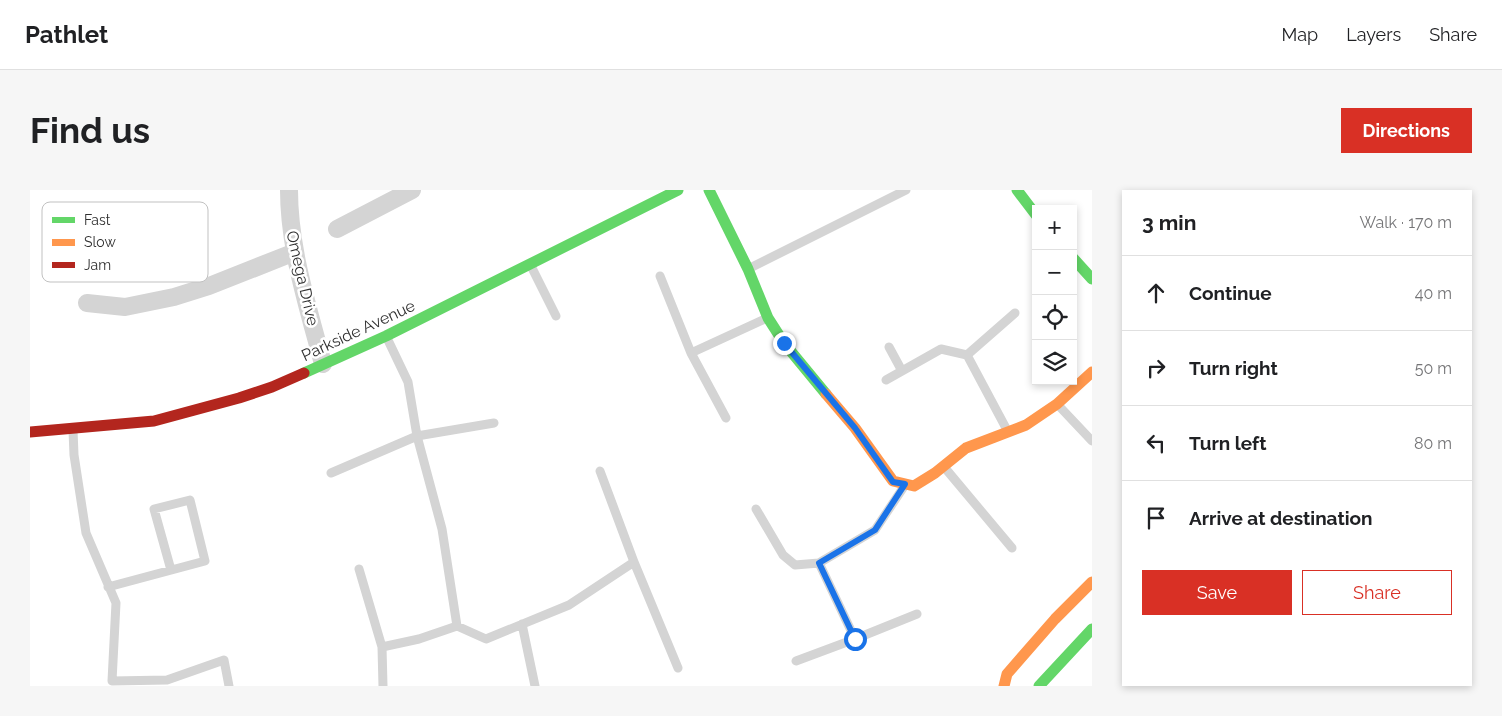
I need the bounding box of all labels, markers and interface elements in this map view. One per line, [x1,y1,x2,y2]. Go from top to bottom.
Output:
text: Pathlet [25,20,108,49]
text: Map [1282,24,1318,45]
text: Layers [1346,24,1401,45]
text: Share [1429,24,1477,45]
button: Directions [1341,108,1472,153]
text: Find us [30,110,150,151]
legend [42,202,208,282]
map controls [1032,205,1077,385]
button: + [1032,205,1077,250]
text: 3 min [1142,210,1196,235]
text: Fast [84,212,111,228]
text: Walk · 170 m [1360,213,1452,232]
street label: Omega Drive [282,229,323,327]
text: Slow [84,234,116,250]
button: − [1032,250,1077,295]
text: Jam [84,257,111,273]
icon: ahead [1142,279,1170,307]
text: Continue [1189,282,1272,304]
text: 40 m [1415,284,1452,303]
button: locate [1032,295,1077,340]
street label: Parkside Avenue [298,296,418,365]
route end [773,332,796,355]
button: layers [1032,340,1077,385]
icon: right [1142,354,1170,382]
text: Turn right [1189,357,1278,379]
text: 50 m [1415,359,1452,378]
icon: left [1142,429,1170,457]
text: Turn left [1189,432,1266,454]
text: 80 m [1414,434,1452,453]
icon: arrive [1142,504,1170,532]
text: Arrive at destination [1189,507,1373,529]
button: Save [1142,570,1292,615]
button: Share [1302,570,1452,615]
route start [844,628,867,651]

